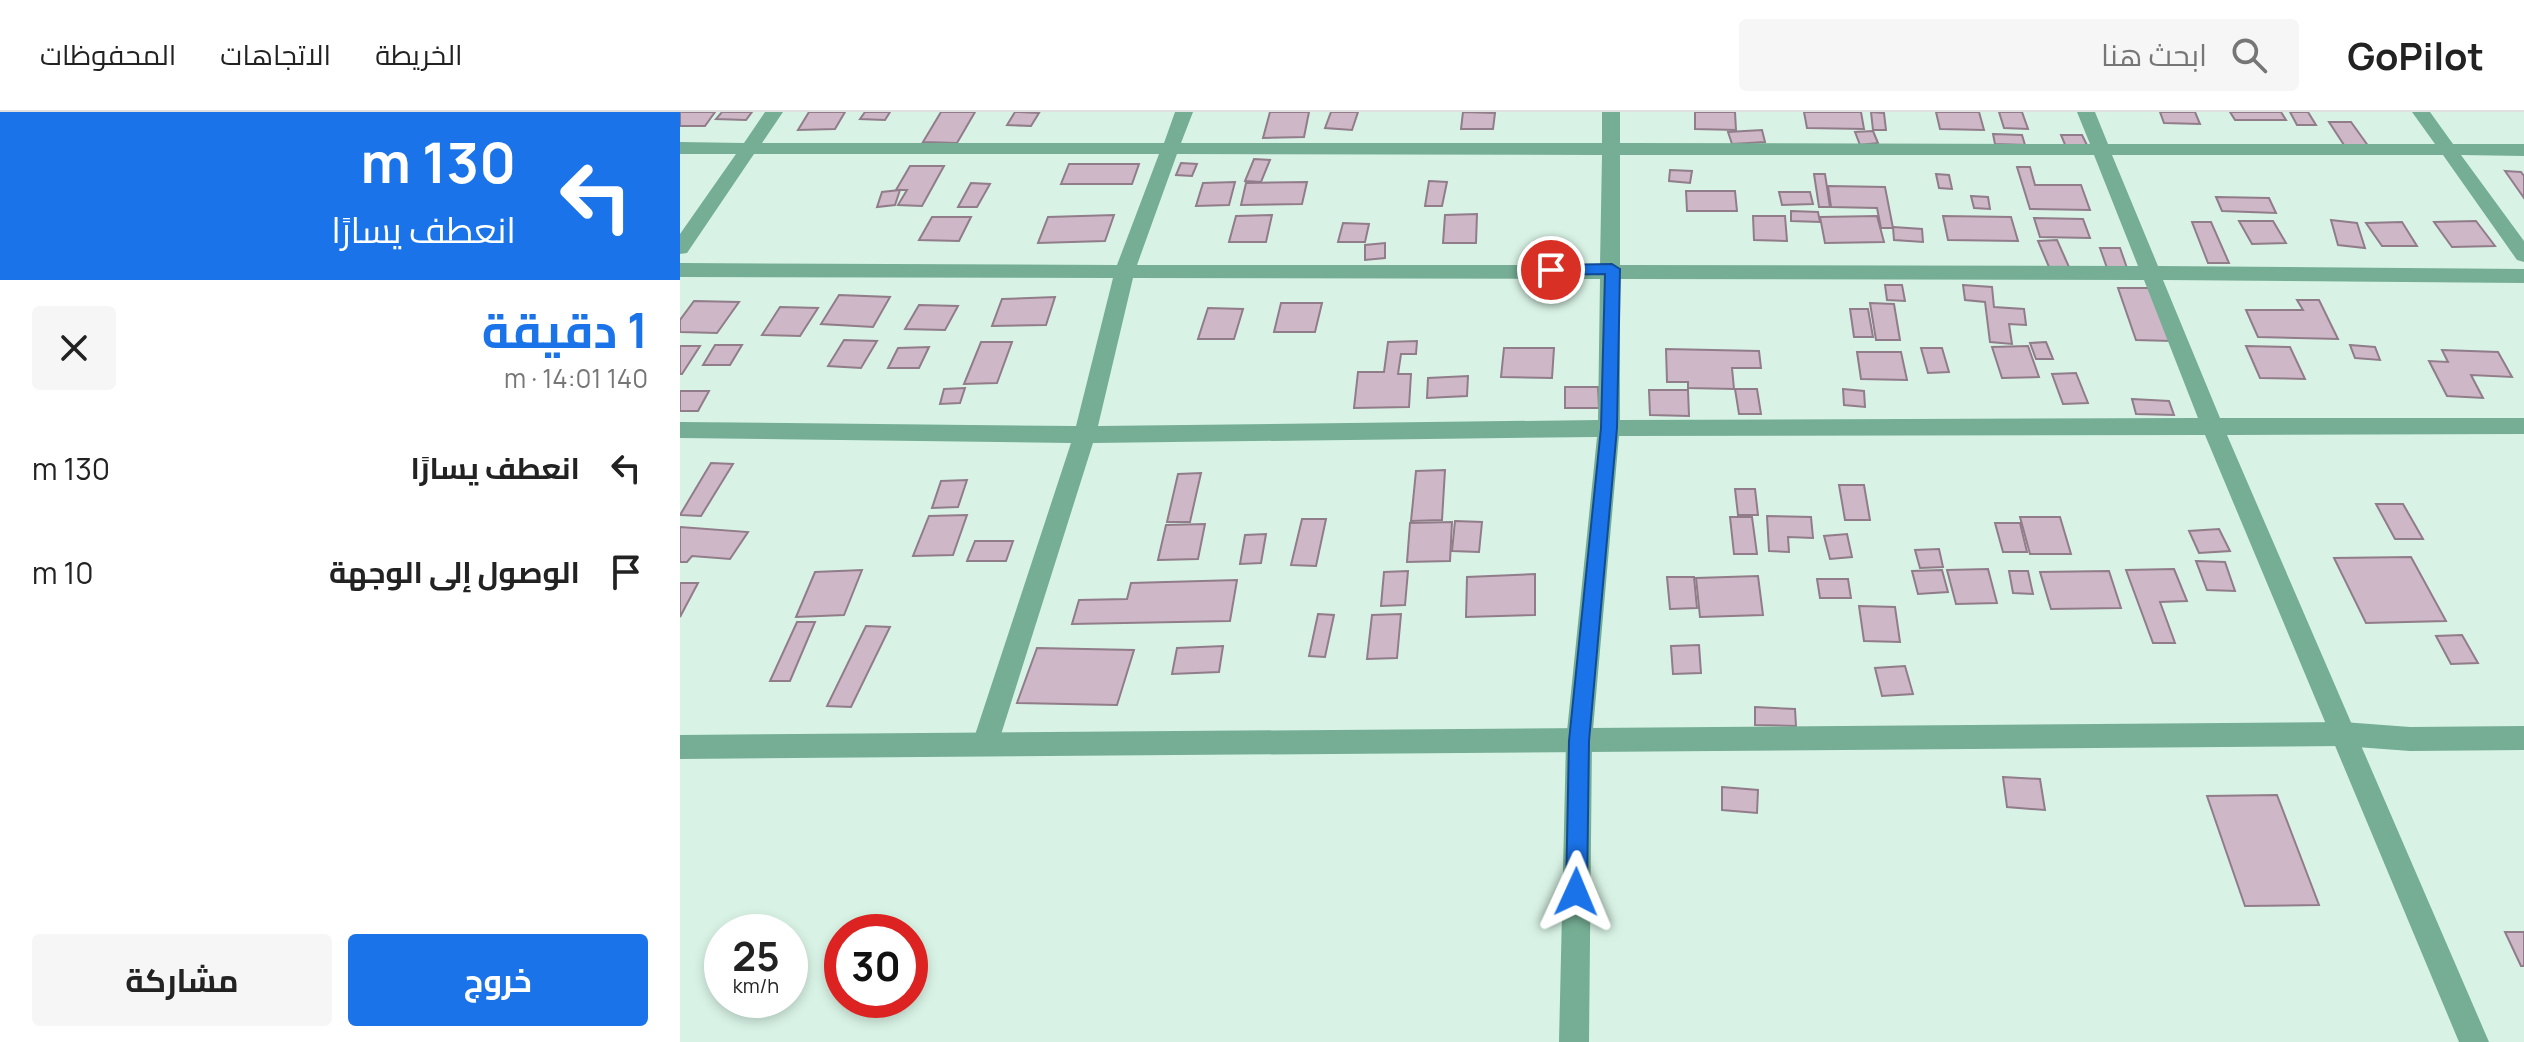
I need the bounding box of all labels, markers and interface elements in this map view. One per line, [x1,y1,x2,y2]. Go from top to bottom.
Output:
search box [1739,19,2299,91]
text: GoPilot [2347,29,2484,81]
icon: search [2227,33,2271,77]
text: ابحث هنا [2101,34,2207,75]
text: المحفوظات [40,35,176,73]
text: الاتجاهات [220,35,331,73]
text: الخريطة [375,35,463,73]
text: 130 m [360,123,516,200]
icon: left [544,144,648,248]
text: انعطف يسارًا [331,205,516,254]
pin [1517,236,1585,304]
icon: arrive [1529,248,1573,292]
text: 1 دقيقة [482,297,648,362]
button: close [32,306,116,390]
text: 140 m · 14:01 [504,360,648,396]
icon: left [604,446,648,490]
text: انعطف يسارًا [410,447,580,488]
text: 130 m [32,448,110,489]
icon: arrive [604,550,648,594]
text: الوصول إلى الوجهة [329,551,580,592]
text: 10 m [32,552,93,593]
position arrow [1534,850,1618,934]
speed limit sign: 30 [824,914,928,1018]
text: 25 [732,928,780,983]
button: مشاركة [32,934,332,1026]
button: خروج [348,934,648,1026]
text: km/h [733,972,779,999]

